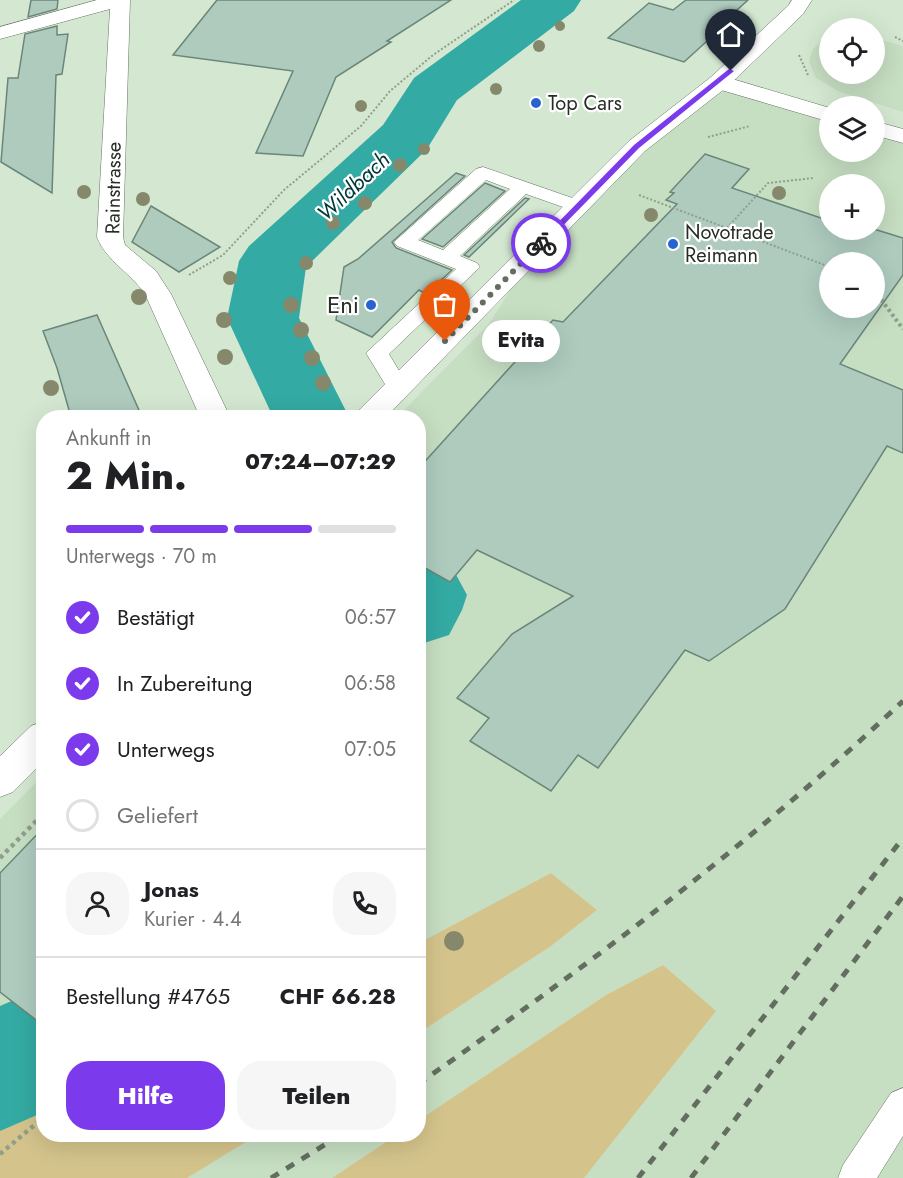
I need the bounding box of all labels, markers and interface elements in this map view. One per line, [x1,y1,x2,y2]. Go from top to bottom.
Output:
pin [705,9,756,71]
icon: home [714,18,747,51]
map controls [819,18,885,318]
button: locate [819,18,885,84]
place label: Top Cars [548,89,622,118]
marker: Top Cars [529,96,543,110]
button: layers [819,96,885,162]
street label: Rainstrasse [98,142,129,234]
water label: Wildbach [309,144,397,228]
button: + [819,174,885,240]
courier [511,213,571,273]
place label: Novotrade Reimann [685,218,774,270]
icon: bike [525,227,558,260]
marker: Novotrade Reimann [666,237,680,251]
button: − [819,252,885,318]
pin [419,279,470,341]
place label: Eni [327,287,359,322]
icon: bag [428,288,461,321]
marker: Eni [364,298,378,312]
callout: Evita [481,320,559,362]
text: Evita [498,326,545,355]
text: Ankunft in [66,424,152,453]
text: 07:24–07:29 [245,445,396,477]
text: 2 Min. [66,447,187,504]
text: Unterwegs · 70 m [66,542,217,571]
icon: check [66,601,99,634]
text: Bestätigt [117,601,194,633]
text: 06:57 [345,603,396,632]
icon: check [66,667,99,700]
text: In Zubereitung [117,667,252,699]
text: 06:58 [344,669,396,698]
icon: check [66,733,99,766]
text: Unterwegs [117,733,215,765]
text: 07:05 [344,735,396,764]
text: Geliefert [117,799,198,831]
button: person [66,872,129,935]
button: phone [333,872,396,935]
text: Jonas [144,873,199,905]
text: Kurier · 4.4 [144,905,242,934]
text: Bestellung #4765 [66,980,230,1012]
text: CHF 66.28 [280,980,396,1012]
button: Hilfe [66,1061,225,1130]
button: Teilen [237,1061,396,1130]

